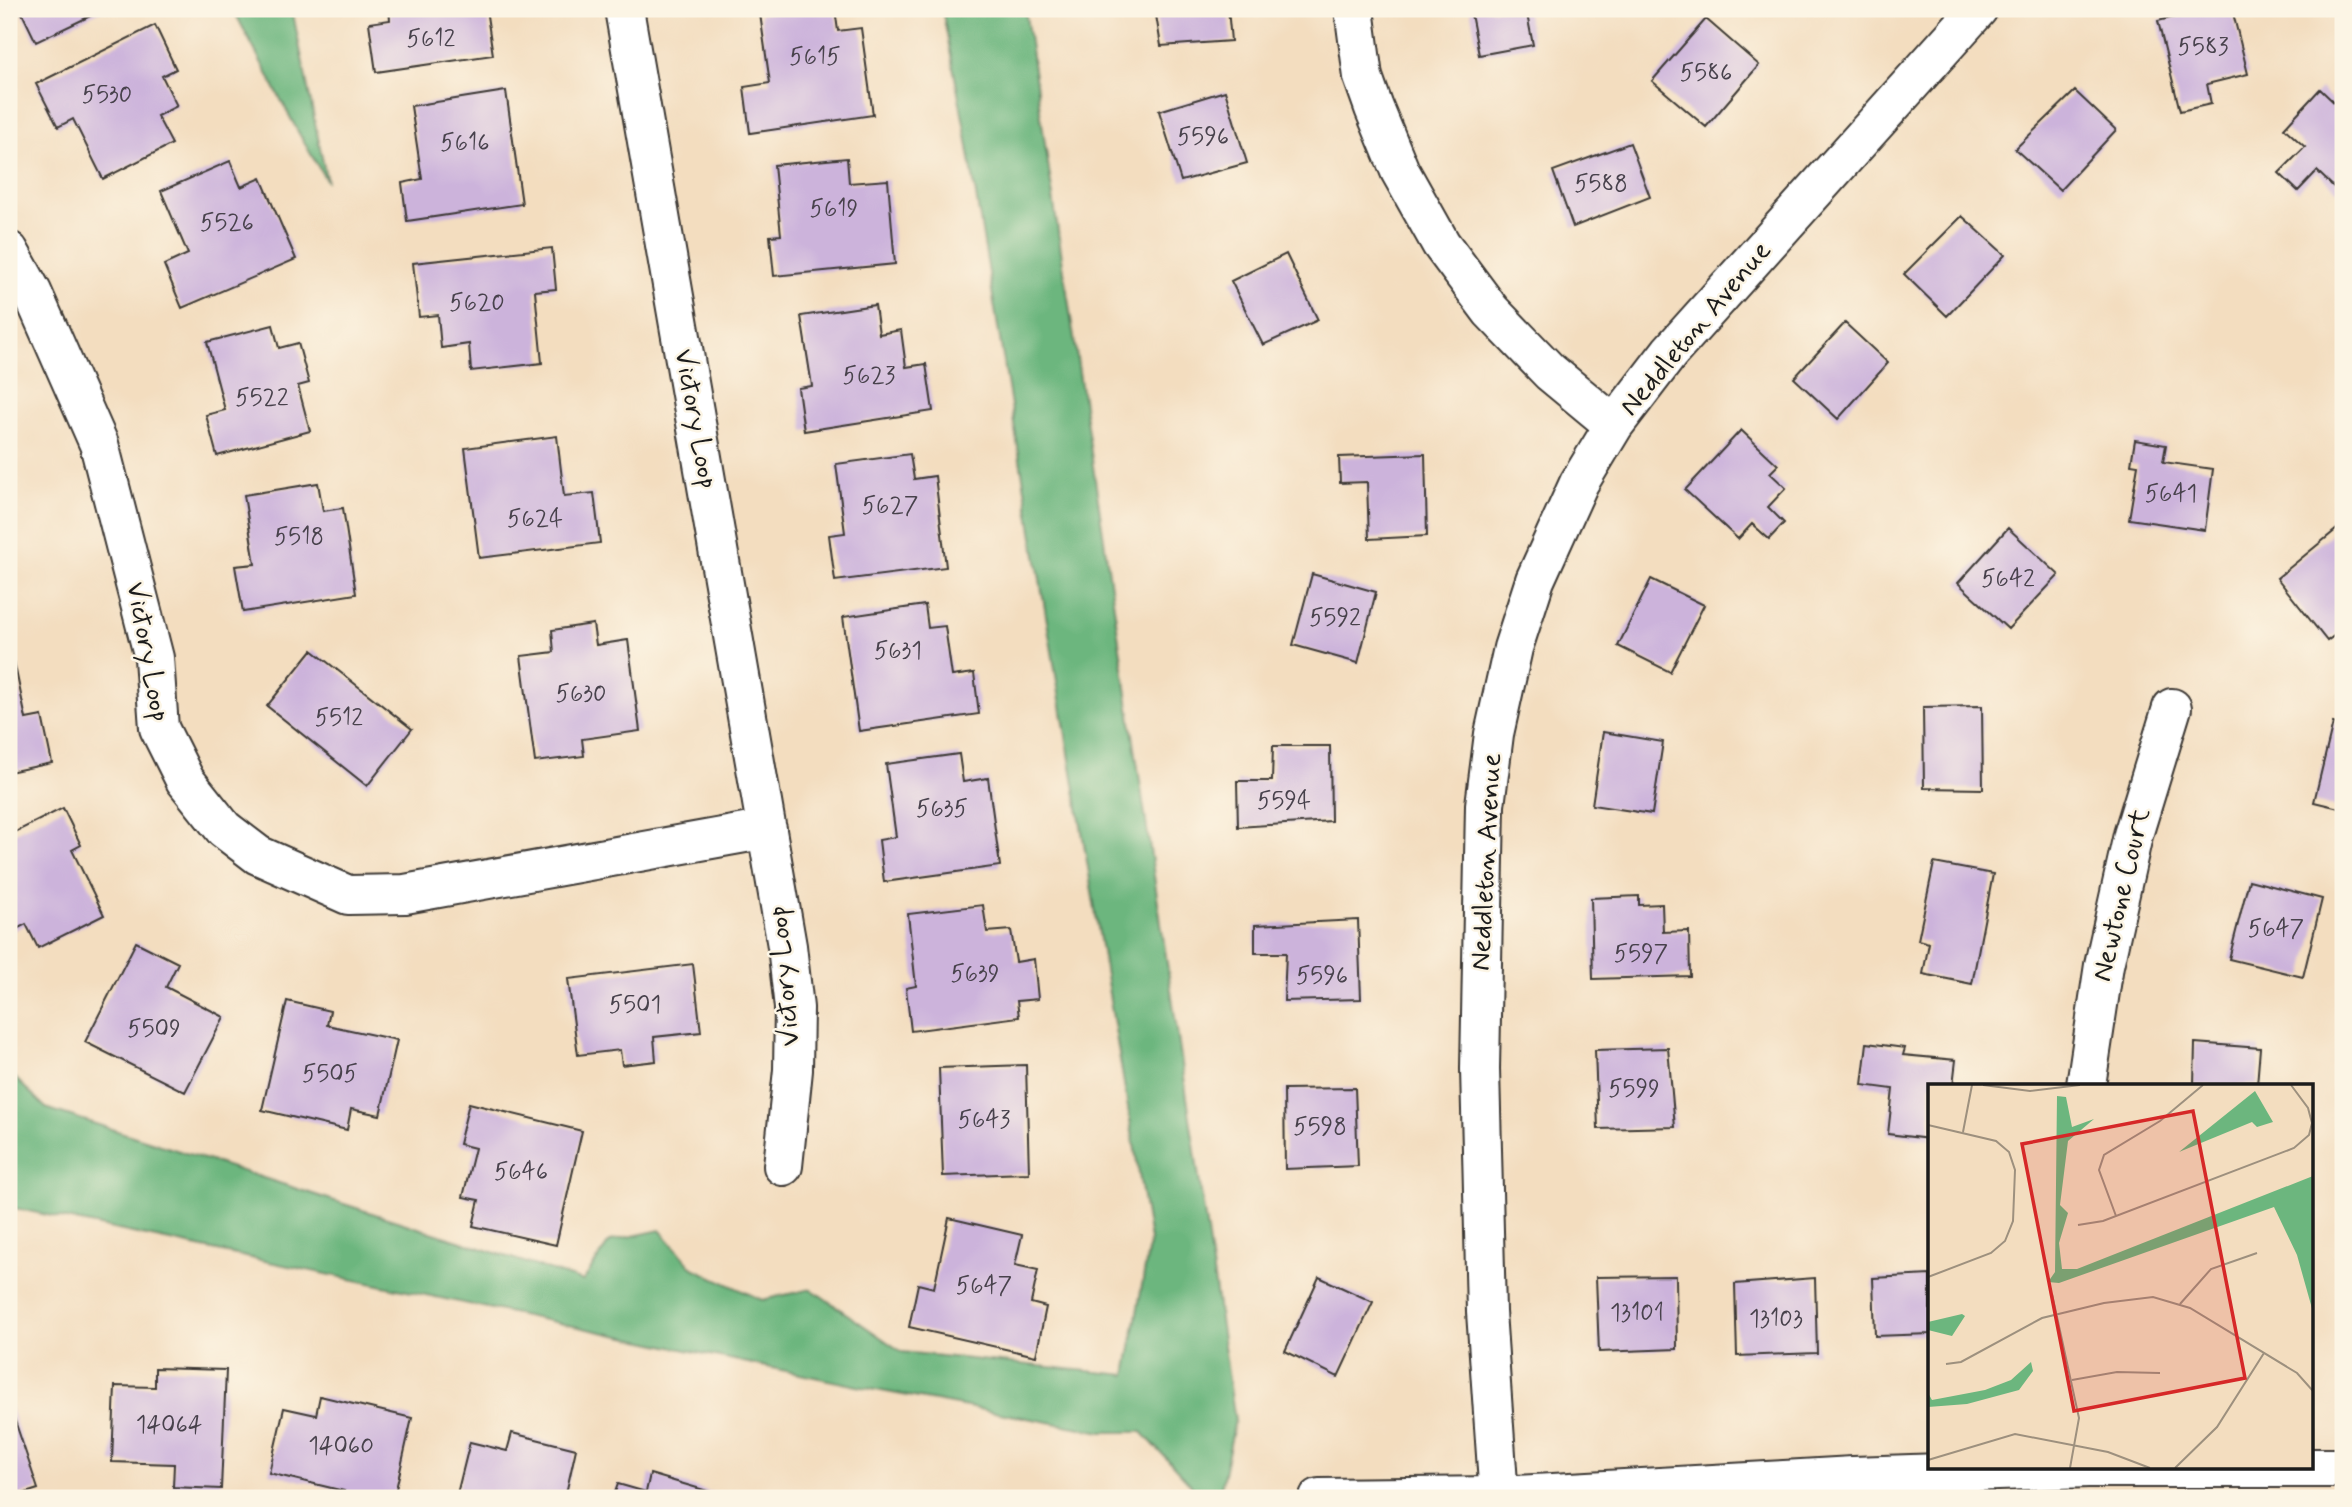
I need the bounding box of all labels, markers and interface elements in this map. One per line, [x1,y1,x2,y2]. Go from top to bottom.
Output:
house number: 5612 [407,24,456,55]
house number: 5583 [2178,32,2229,63]
house number: 5615 [789,42,841,73]
house number: 5586 [1680,58,1732,89]
house number: 5530 [82,80,132,111]
house number: 5596 [1177,122,1229,153]
house number: 5616 [440,128,490,159]
house number: 5588 [1574,169,1628,200]
house number: 5619 [810,194,858,225]
house number: 5526 [200,208,254,239]
street label: Neddleton Avenue [1612,234,1780,424]
house number: 5620 [449,288,505,319]
street label: Victory Loop [664,346,726,492]
house number: 5623 [843,361,896,392]
house number: 5522 [235,383,289,414]
house number: 5641 [2145,479,2197,510]
house number: 5627 [862,491,918,522]
house number: 5624 [507,504,563,535]
house number: 5518 [274,522,324,553]
house number: 5642 [1981,564,2035,595]
street label: Victory Loop [116,579,178,725]
house number: 5592 [1309,603,1361,634]
house number: 5631 [874,636,922,667]
house number: 5630 [556,679,606,710]
house number: 5512 [315,703,363,734]
street label: Neddleton Avenue [1463,752,1511,972]
house number: 5594 [1257,786,1311,817]
house number: 5635 [916,794,968,825]
street label: Newtone Court [2084,804,2160,985]
street label: Victory Loop [760,904,810,1048]
house number: 5647 [2248,914,2304,945]
house number: 5597 [1614,939,1668,970]
house number: 5639 [950,959,1000,990]
house number: 5596 [1296,961,1348,992]
house number: 5501 [609,990,661,1021]
house number: 5509 [127,1014,181,1045]
house number: 5505 [302,1059,358,1090]
house number: 5599 [1608,1074,1660,1105]
inset map [1928,1084,2314,1468]
house number: 5643 [958,1105,1010,1136]
house number: 5598 [1293,1112,1347,1143]
house number: 5646 [494,1157,548,1188]
house number: 5647 [956,1271,1012,1302]
house number: 13101 [1610,1298,1664,1329]
house number: 13103 [1749,1304,1803,1335]
house number: 14064 [136,1410,202,1441]
house number: 14060 [308,1431,374,1462]

